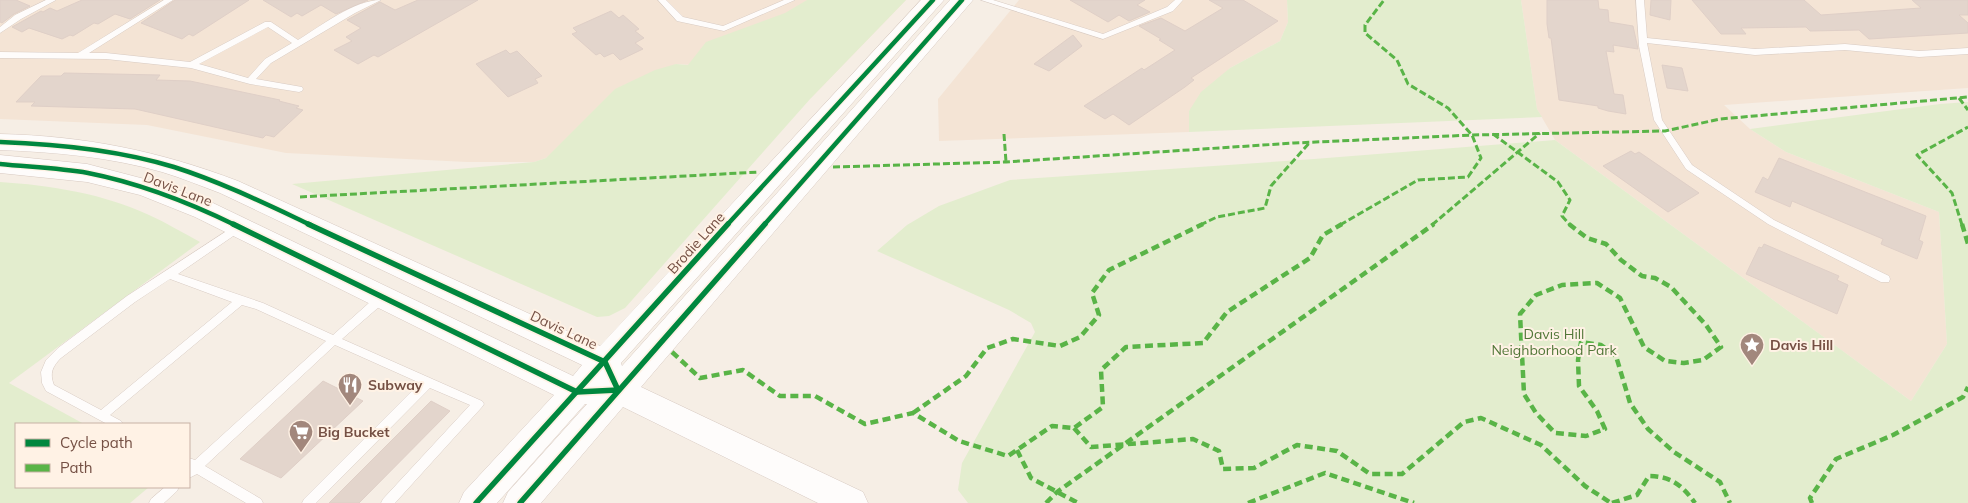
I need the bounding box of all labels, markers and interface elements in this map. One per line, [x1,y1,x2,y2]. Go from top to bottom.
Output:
street label: Davis Lane [141,168,215,210]
street label: Brodie Lane [663,208,729,278]
street label: Davis Lane [528,307,600,353]
park label: Davis Hill Neighborhood Park [1491,325,1617,359]
place icon: Davis Hill [1739,332,1765,366]
place label: Davis Hill [1770,336,1833,354]
restaurant icon: Subway [337,372,363,406]
place label: Subway [368,376,423,394]
supermarket icon: Big Bucket [288,419,314,453]
legend [15,423,190,488]
place label: Big Bucket [318,423,390,441]
text: Cycle path [60,433,133,452]
text: Path [60,458,92,477]

